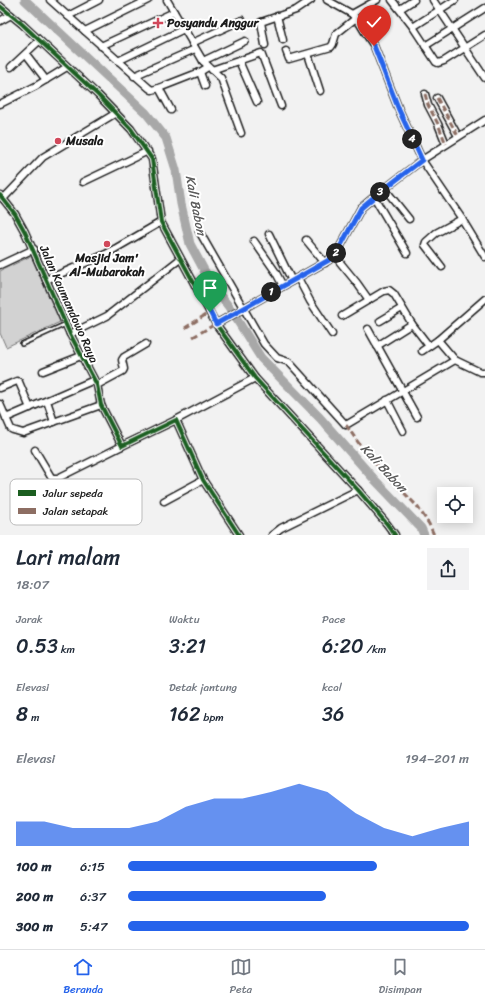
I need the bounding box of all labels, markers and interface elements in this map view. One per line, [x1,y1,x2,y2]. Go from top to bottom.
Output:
pin [357,5,391,46]
icon: check [363,11,385,33]
place label: Posyandu Anggur [167,12,259,34]
marker: Posyandu Anggur [152,17,164,29]
pin: 4 [402,129,422,149]
text: 4 [409,129,415,148]
place label: Musala [65,130,104,152]
marker: Musala [53,136,63,146]
water label: Kali Babon [179,173,213,239]
pin: 3 [370,182,390,202]
text: 3 [377,182,383,201]
marker: Masjid Jam' Al-Mubarokah [102,239,112,249]
street label: Jalan Kaumandowo Raya [33,240,105,367]
pin: 2 [326,243,346,263]
text: 2 [333,243,339,262]
place label: Masjid Jam' Al-Mubarokah [68,247,145,283]
pin [193,271,227,312]
icon: arrive [199,277,221,299]
pin: 1 [261,282,281,302]
text: 1 [269,282,273,301]
water label: Kali Babon [355,438,414,499]
legend [10,479,142,525]
text: Jalur sepeda [42,484,103,503]
map controls [437,487,473,523]
button: locate [437,487,473,523]
text: Jalan setapak [42,502,109,521]
text: Lari malam [16,538,120,577]
button: share [427,548,469,590]
text: 18:07 [16,573,49,596]
text: Jarak [16,610,43,629]
text: Waktu [169,610,200,629]
text: Pace [322,610,345,629]
text: 0.53 [16,629,58,664]
text: 3:21 [169,629,206,664]
text: 6:20 [322,629,364,664]
text: km [58,640,75,659]
text: /km [364,640,386,659]
text: Elevasi [16,678,49,697]
text: Detak jantung [169,678,237,697]
text: kcal [322,678,342,697]
text: 8 [16,697,28,732]
text: 162 [169,697,200,732]
text: 36 [322,697,344,732]
text: m [28,708,39,727]
text: bpm [200,708,224,727]
text: Elevasi [16,747,55,770]
text: 194–201 m [405,747,469,770]
text: 100 m [16,855,51,878]
text: 6:15 [80,855,105,878]
text: 200 m [16,885,53,908]
text: 6:37 [80,885,106,908]
text: 300 m [16,915,53,938]
text: 5:47 [80,915,107,938]
tab: Beranda [63,956,103,999]
tab: Peta [229,956,252,999]
tab: Disimpan [378,956,422,999]

